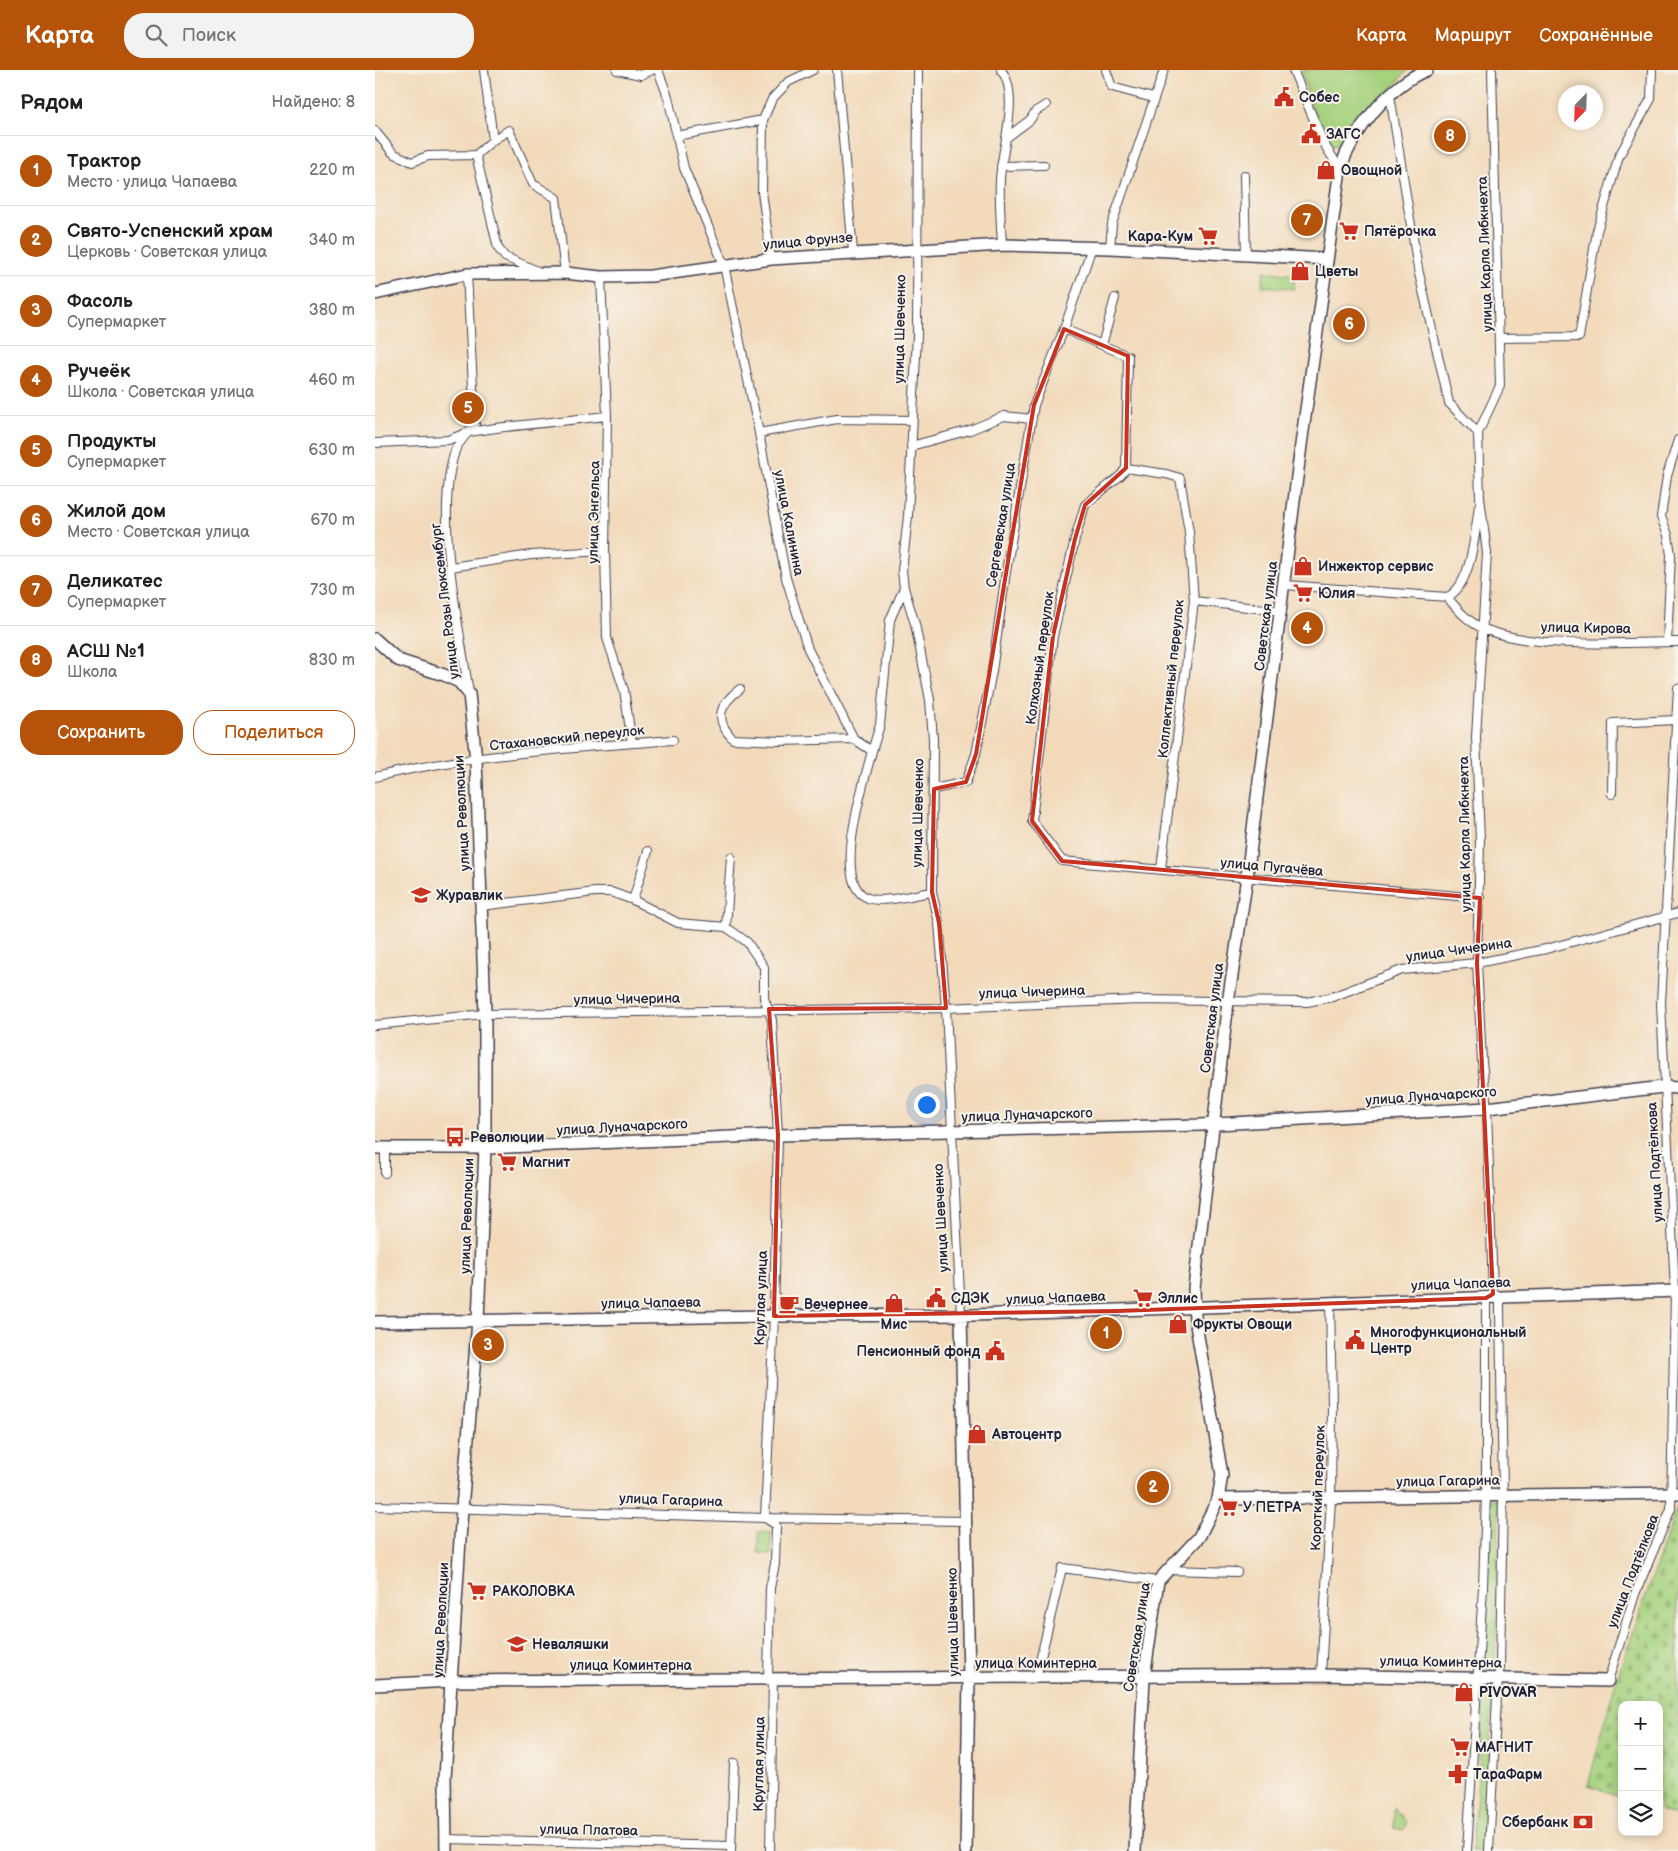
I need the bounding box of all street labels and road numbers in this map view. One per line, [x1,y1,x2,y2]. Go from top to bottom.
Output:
street label: улица Карла Либкнехта [1474,175,1496,332]
street label: улица Фрунзе [762,229,854,253]
street label: улица Шевченко [891,275,909,383]
street label: улица Энгельса [585,460,603,564]
street label: Сергеевская улица [983,461,1019,589]
street label: улица Калинина [770,469,808,578]
street label: улица Розы Люксембург [427,522,463,680]
street label: Советская улица [1251,559,1281,672]
street label: Колхозный переулок [1022,590,1058,726]
street label: Коллективный переулок [1154,598,1188,759]
street label: улица Кирова [1541,619,1632,637]
street label: Стахановский переулок [489,721,646,755]
street label: улица Революции [450,755,474,871]
street label: улица Карла Либкнехта [1455,755,1475,912]
street label: улица Шевченко [909,759,927,867]
street label: улица Пугачёва [1220,854,1325,880]
street label: улица Чичерина [1405,934,1514,966]
street label: Советская улица [1197,961,1227,1074]
street label: улица Чичерина [978,982,1086,1002]
street label: улица Чичерина [574,990,681,1008]
street label: улица Луначарского [1365,1083,1497,1109]
street label: улица Подтёлкова [1643,1101,1667,1223]
street label: улица Луначарского [961,1104,1093,1126]
street label: улица Луначарского [556,1115,688,1139]
street label: улица Революции [456,1158,478,1274]
street label: улица Шевченко [930,1163,952,1273]
street label: Круглая улица [751,1249,771,1346]
street label: улица Чапаева [1411,1274,1512,1294]
street label: улица Чапаева [1006,1288,1107,1308]
street label: улица Чапаева [601,1294,702,1312]
street label: Короткий переулок [1307,1424,1329,1551]
street label: улица Гагарина [1396,1472,1501,1490]
street label: улица Гагарина [619,1490,724,1510]
street label: улица Подтёлкова [1603,1511,1663,1630]
street label: улица Революции [429,1562,453,1678]
street label: улица Шевченко [944,1568,962,1676]
street label: Советская улица [1120,1580,1154,1693]
street label: улица Коминтерна [1380,1652,1503,1672]
street label: улица Коминтерна [975,1655,1098,1672]
street label: улица Коминтерна [570,1657,693,1674]
street label: Круглая улица [750,1715,768,1812]
street label: улица Платова [540,1821,639,1839]

